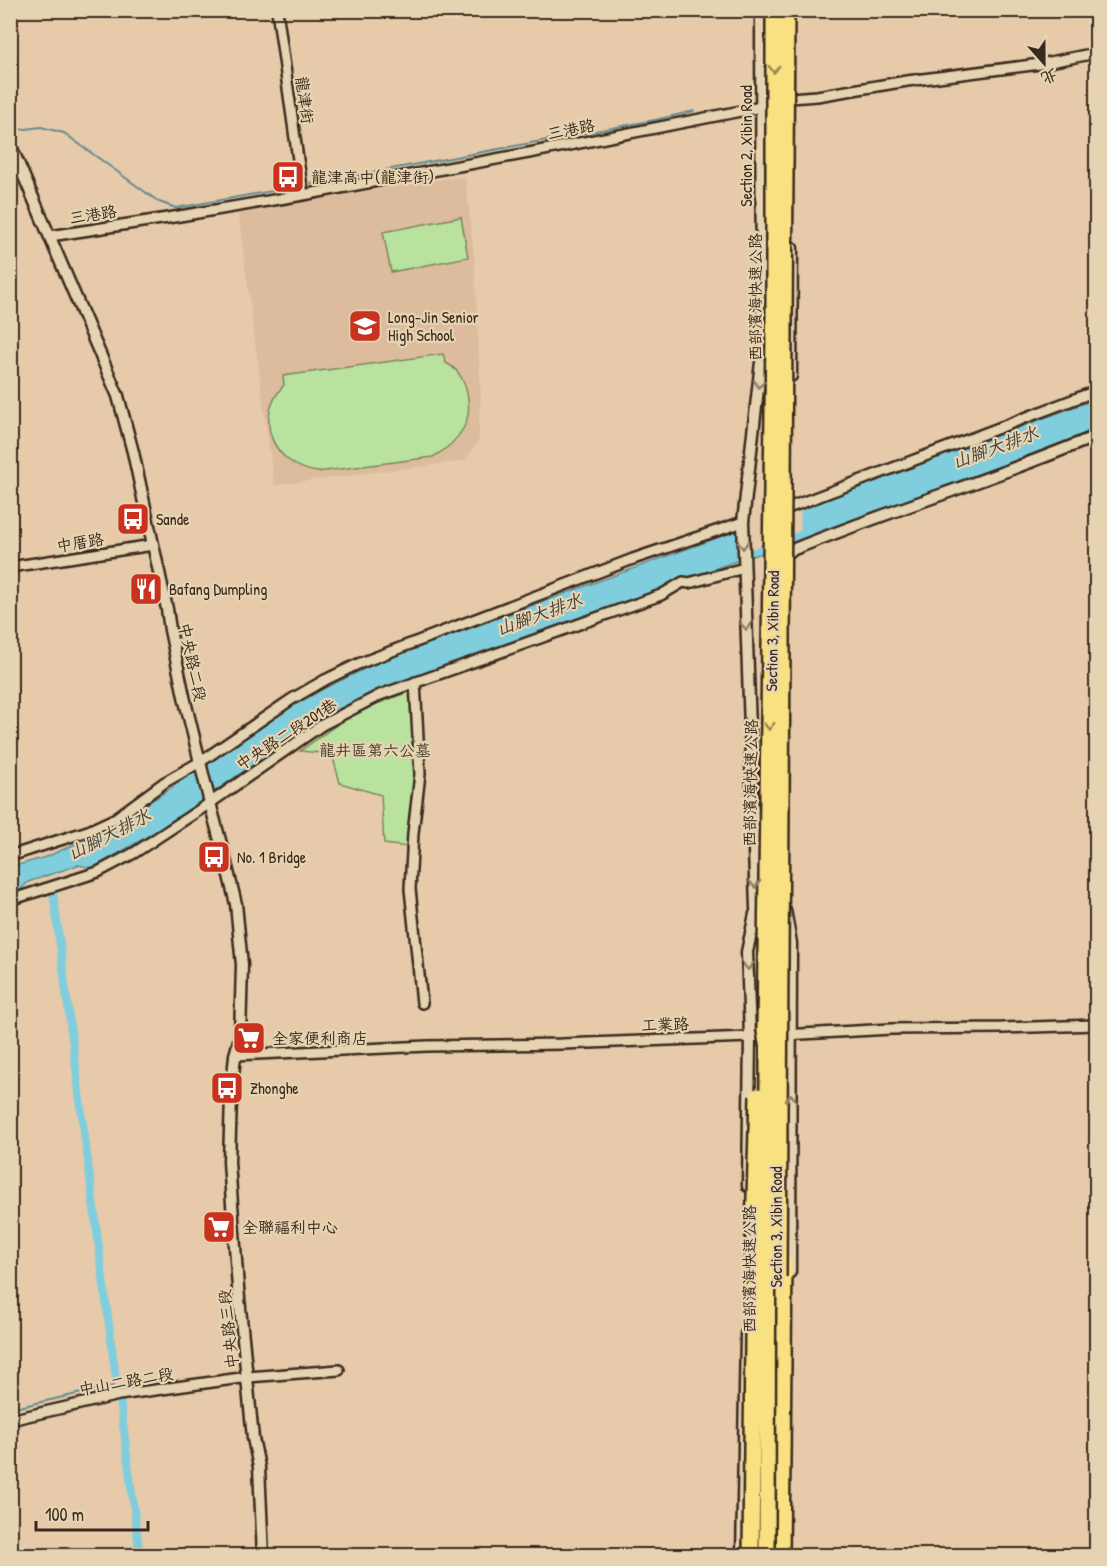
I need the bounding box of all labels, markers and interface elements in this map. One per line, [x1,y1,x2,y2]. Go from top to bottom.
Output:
north arrow [1014,33,1074,93]
one-way arrow [768,64,780,73]
text: 北 [1038,64,1061,90]
street label: 龍津街 [291,75,319,125]
street label: Section 2, Xibin Road [735,85,757,207]
street label: 三港路 [545,114,597,144]
bus stop icon: 龍津高中(龍津街) [270,159,306,195]
place label: 龍津高中(龍津街) [311,166,434,188]
street label: 三港路 [68,199,118,229]
street label: 西部濱海快速公路 [744,233,766,361]
place label: Long-Jin Senior High School [388,306,479,346]
school or university icon: Long-Jin Senior High School [347,308,383,344]
one-way arrow [753,379,766,388]
water label: 山腳大排水 [948,420,1043,474]
bus stop icon: Sande [115,501,151,537]
place label: Sande [156,508,190,530]
street label: 中厝路 [55,527,105,557]
one-way arrow [737,540,750,549]
street label: Section 3, Xibin Road [760,570,784,692]
restaurant icon: Bafang Dumpling [128,571,164,607]
place label: Bafang Dumpling [169,578,267,600]
water label: 山腳大排水 [492,587,587,641]
street label: 中央路二段 [174,621,212,703]
one-way arrow [740,622,752,631]
street label: 中央路二段201巷 [231,693,341,775]
street label: 西部濱海快速公路 [738,719,762,847]
one-way arrow [763,721,775,730]
park label: 龍井區第六公墓 [319,739,431,761]
water label: 山腳大排水 [63,802,156,866]
bus stop icon: No. 1 Bridge [196,839,232,875]
place label: No. 1 Bridge [237,846,307,868]
one-way arrow [749,879,762,888]
one-way arrow [742,961,754,970]
street label: 工業路 [641,1012,689,1036]
supermarket icon: 全家便利商店 [231,1020,267,1056]
place label: 全家便利商店 [272,1027,368,1049]
bus stop icon: Zhonghe [209,1070,245,1106]
place label: Zhonghe [250,1077,299,1099]
one-way arrow [785,1094,797,1103]
street label: Section 3, Xibin Road [765,1167,787,1287]
street label: 西部濱海快速公路 [738,1205,760,1333]
supermarket icon: 全聯福利中心 [201,1209,237,1245]
place label: 全聯福利中心 [242,1216,338,1238]
street label: 中央路三段 [213,1288,243,1370]
street label: 中山二路二段 [77,1362,175,1400]
scale bar [36,1494,148,1532]
text: 100 m [45,1502,84,1527]

